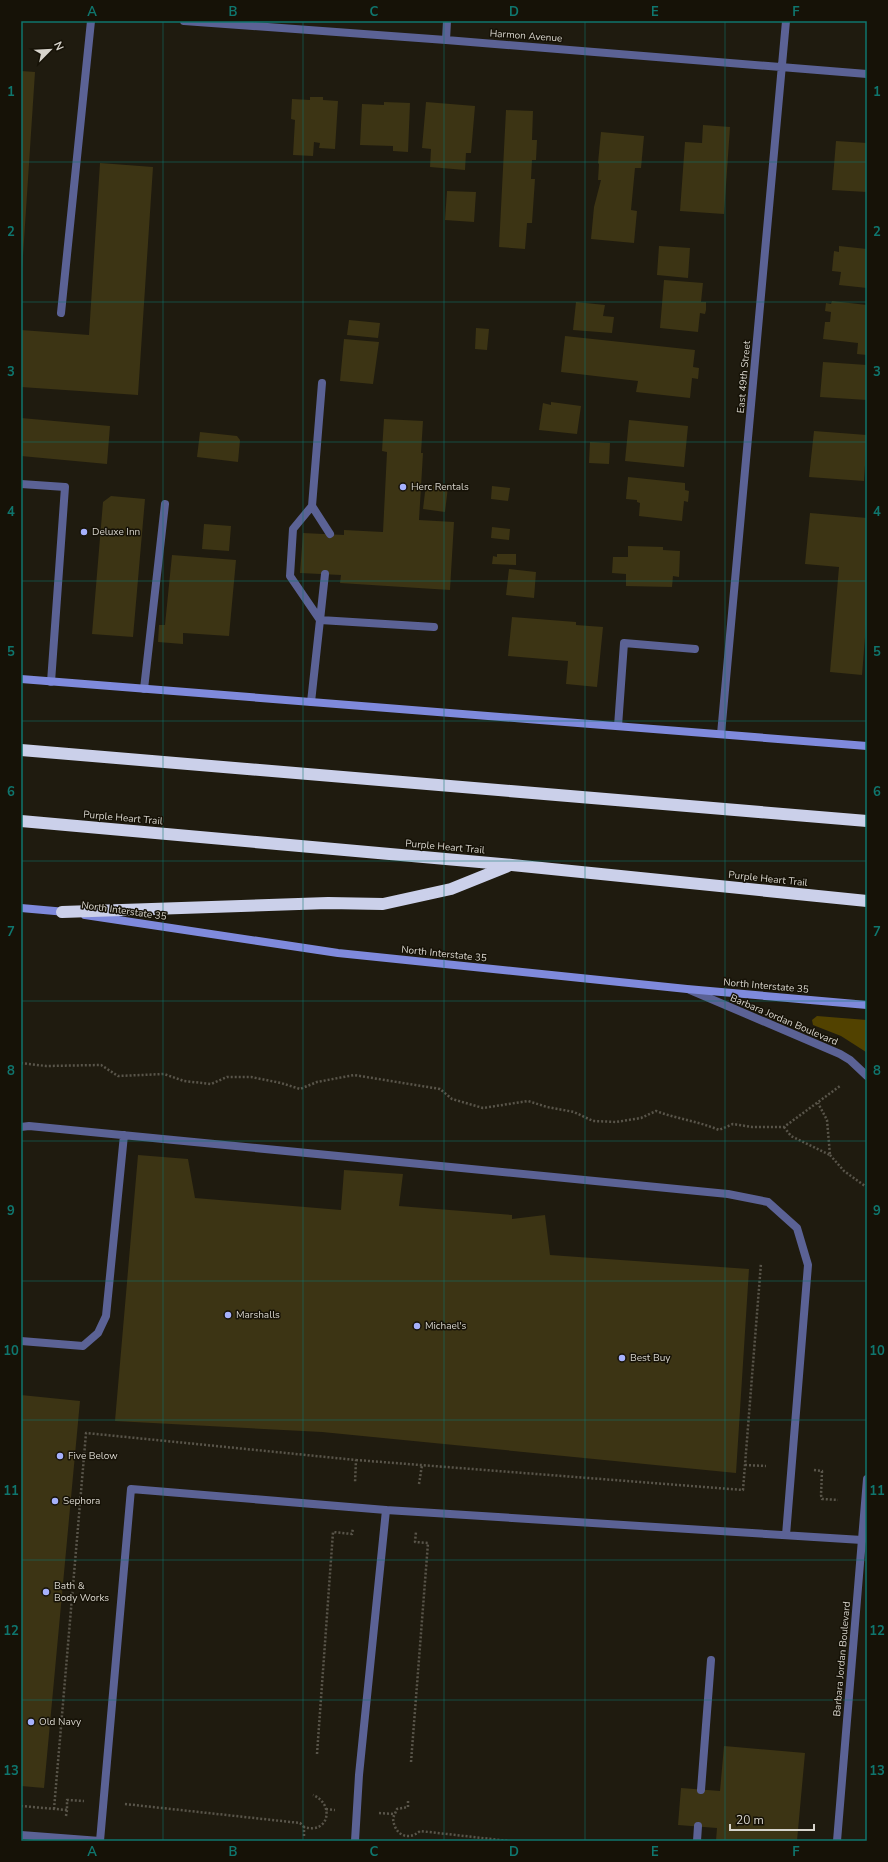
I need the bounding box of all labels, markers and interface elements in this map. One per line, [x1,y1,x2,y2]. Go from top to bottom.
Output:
text: A [87,3,97,21]
text: B [229,3,238,21]
text: C [370,3,379,21]
text: D [509,3,519,21]
text: E [651,3,659,21]
text: F [792,3,800,21]
street label: Harmon Avenue [489,26,563,46]
north arrow [30,30,70,70]
text: N [50,39,67,53]
text: 1 [7,83,15,101]
text: 1 [873,83,881,101]
text: 2 [7,223,15,241]
text: 2 [873,223,881,241]
street label: East 49th Street [734,340,754,414]
text: 3 [7,363,15,381]
text: 3 [873,363,881,381]
place label: Herc Rentals [411,480,469,494]
marker: Herc Rentals [398,482,408,492]
text: 4 [7,503,15,521]
text: 4 [873,503,881,521]
place label: Deluxe Inn [92,525,140,539]
marker: Deluxe Inn [79,527,89,537]
text: 5 [7,643,15,661]
text: 5 [873,643,881,661]
text: 6 [7,783,15,801]
text: 6 [873,783,881,801]
street label: Purple Heart Trail [83,808,163,828]
street label: Purple Heart Trail [405,837,485,857]
street label: Purple Heart Trail [728,868,808,890]
street label: North Interstate 35 [80,898,168,924]
text: 7 [7,923,15,941]
text: 7 [873,923,881,941]
street label: North Interstate 35 [401,943,487,965]
street label: North Interstate 35 [723,975,809,997]
street label: Barbara Jordan Boulevard [728,991,840,1049]
text: 8 [7,1062,15,1080]
text: 8 [873,1062,881,1080]
text: 9 [7,1202,15,1220]
text: 9 [873,1202,881,1220]
place label: Marshalls [236,1308,280,1322]
marker: Marshalls [223,1310,233,1320]
place label: Michael's [425,1319,467,1333]
marker: Michael's [412,1321,422,1331]
text: 10 [3,1342,19,1360]
text: 10 [869,1342,885,1360]
place label: Best Buy [630,1351,671,1365]
marker: Best Buy [617,1353,627,1363]
place label: Five Below [68,1449,118,1463]
marker: Five Below [55,1451,65,1461]
text: 11 [3,1482,19,1500]
text: 11 [869,1482,885,1500]
place label: Sephora [63,1494,100,1508]
marker: Sephora [50,1496,60,1506]
place label: Bath & Body Works [54,1579,109,1605]
marker: Bath & Body Works [41,1587,51,1597]
street label: Barbara Jordan Boulevard [830,1601,854,1717]
text: 12 [3,1622,19,1640]
text: 12 [869,1622,885,1640]
place label: Old Navy [39,1715,82,1729]
marker: Old Navy [26,1717,36,1727]
text: 13 [3,1762,19,1780]
text: 13 [869,1762,885,1780]
scale bar [730,1806,814,1832]
text: 20 m [736,1812,764,1828]
text: A [87,1843,97,1861]
text: B [229,1843,238,1861]
text: C [370,1843,379,1861]
text: D [509,1843,519,1861]
text: E [651,1843,659,1861]
text: F [792,1843,800,1861]

